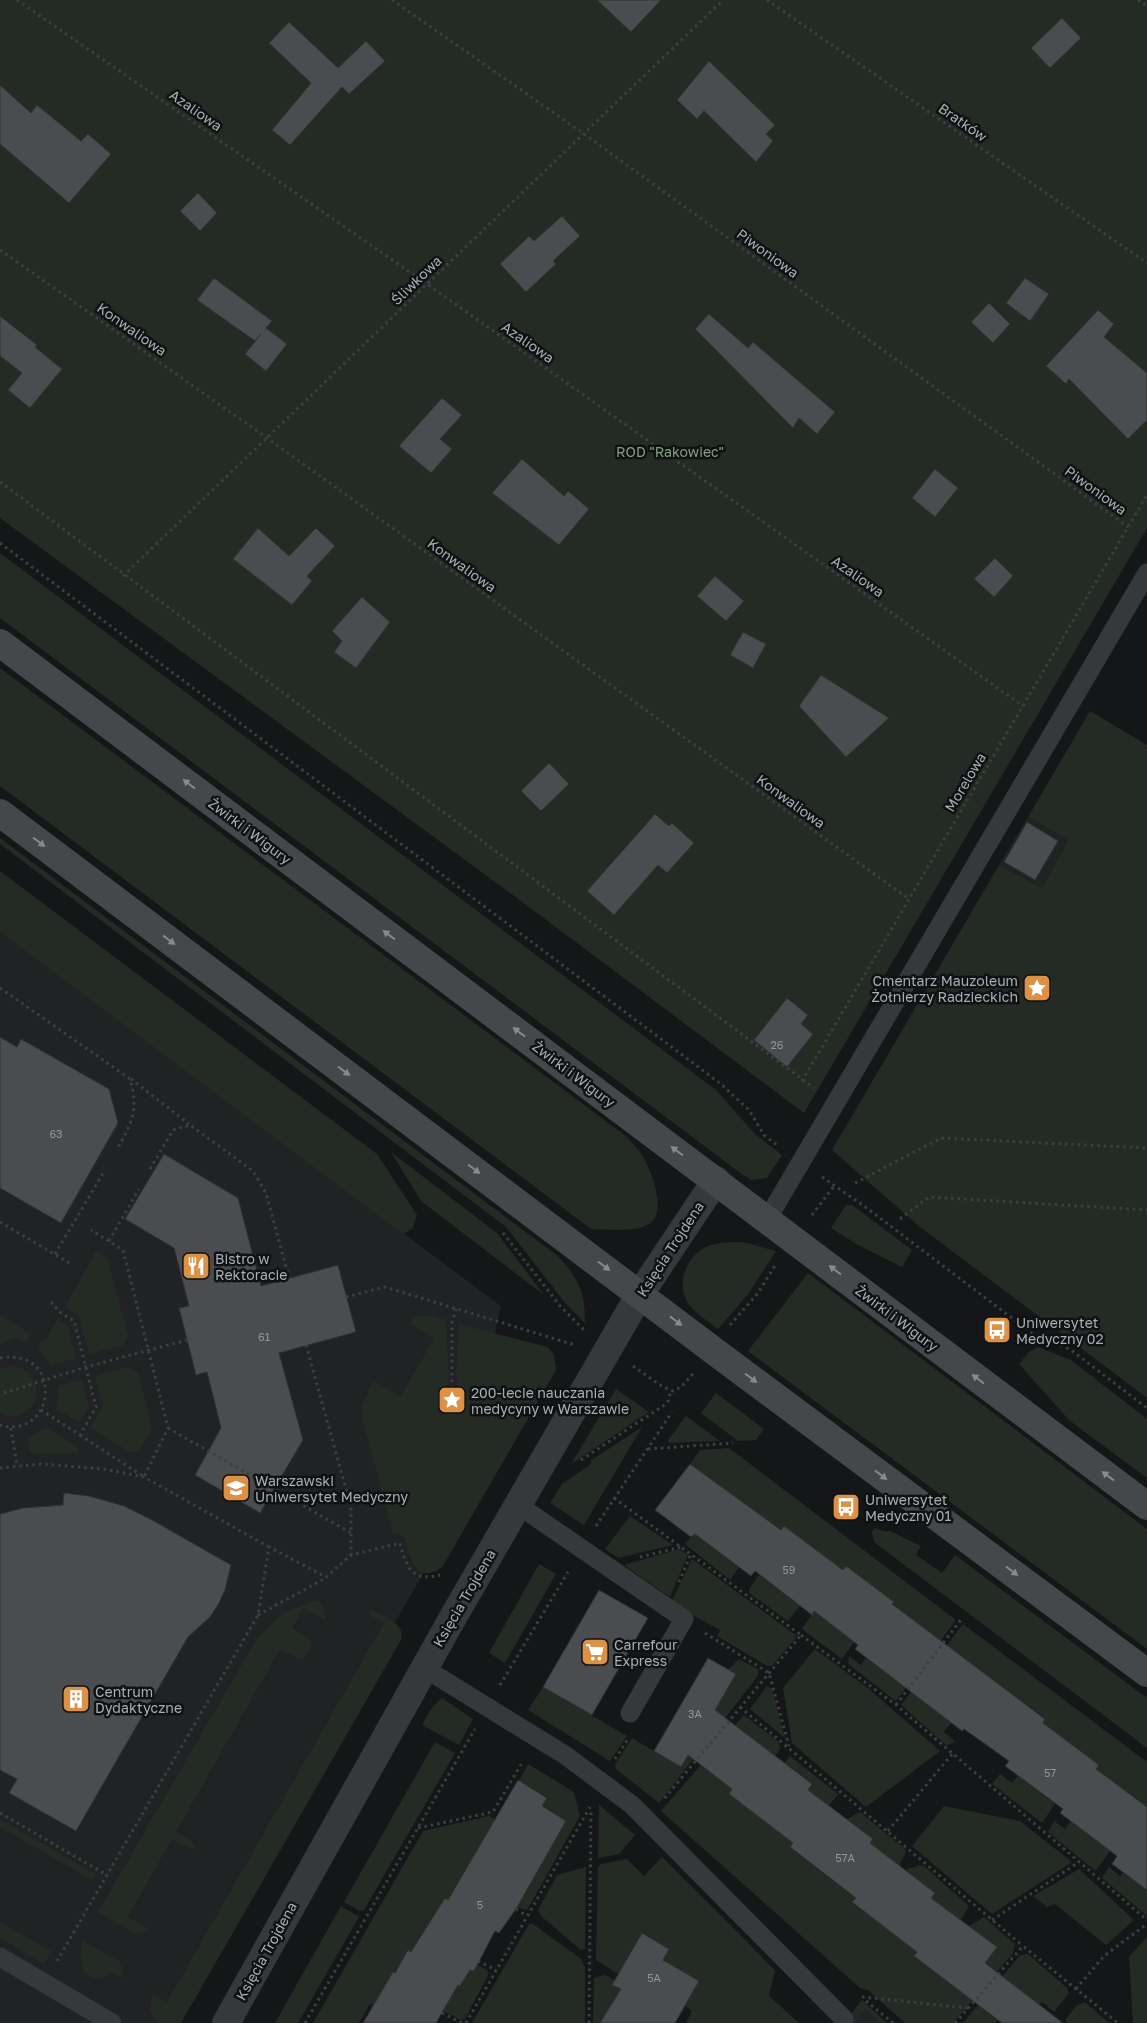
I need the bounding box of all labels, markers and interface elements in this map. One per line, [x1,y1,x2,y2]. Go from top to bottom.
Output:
street label: Azaliowa [167,86,225,134]
street label: Bratków [935,99,991,145]
street label: Piwoniowa [734,225,802,281]
street label: Śliwkowa [387,252,445,308]
street label: Konwaliowa [94,299,170,359]
street label: Azaliowa [499,318,557,366]
park label: ROD "Rakowiec" [616,443,724,460]
street label: Piwoniowa [1062,462,1130,518]
street label: Konwaliowa [424,534,500,596]
street label: Azaliowa [829,552,887,600]
street label: Morelowa [941,750,989,814]
street label: Konwaliowa [753,770,829,832]
one-way arrow [183,779,196,790]
street label: Żwirki i Wigury [205,794,295,868]
one-way arrow [32,837,45,848]
one-way arrow [383,929,396,940]
one-way arrow [162,935,176,945]
place label: Cmentarz Mauzoleum Żołnierzy Radzieckich [871,972,1018,1005]
place icon: Cmentarz Mauzoleum Żołnierzy Radzieckich [1022,973,1052,1003]
one-way arrow [512,1027,526,1037]
street label: Żwirki i Wigury [529,1037,619,1111]
house number: 26 [770,1038,784,1051]
one-way arrow [337,1066,351,1076]
house number: 63 [49,1127,63,1140]
one-way arrow [671,1145,684,1156]
one-way arrow [467,1163,480,1174]
street label: Księcia Trojdena [633,1198,707,1300]
place label: Bistro w Rektoracie [215,1250,287,1283]
restaurant icon: Bistro w Rektoracie [181,1251,211,1281]
one-way arrow [597,1261,610,1272]
one-way arrow [828,1265,842,1275]
street label: Żwirki i Wigury [852,1281,942,1355]
place label: Uniwersytet Medyczny 02 [1016,1314,1104,1347]
bus stop icon: Uniwersytet Medyczny 02 [982,1315,1012,1345]
one-way arrow [669,1316,682,1327]
house number: 61 [258,1330,270,1343]
one-way arrow [744,1373,758,1383]
one-way arrow [971,1374,985,1384]
place label: 200-lecie nauczania medycyny w Warszawie [471,1384,629,1417]
place icon: 200-lecie nauczania medycyny w Warszawie [437,1385,467,1415]
one-way arrow [874,1469,887,1480]
one-way arrow [1102,1471,1115,1482]
place label: Warszawski Uniwersytet Medyczny [255,1472,408,1505]
school or university icon: Warszawski Uniwersytet Medyczny [221,1473,251,1503]
place label: Uniwersytet Medyczny 01 [865,1491,951,1524]
bus stop icon: Uniwersytet Medyczny 01 [831,1492,861,1522]
street label: Księcia Trojdena [429,1546,499,1650]
house number: 59 [782,1563,796,1576]
one-way arrow [1005,1566,1018,1577]
place label: Carrefour Express [614,1636,678,1669]
supermarket icon: Carrefour Express [580,1637,610,1667]
place label: Centrum Dydaktyczne [95,1683,182,1716]
building icon: Centrum Dydaktyczne [61,1684,91,1714]
house number: 3A [688,1707,703,1720]
house number: 57 [1044,1766,1056,1779]
house number: 57A [835,1851,855,1864]
house number: 5 [477,1898,483,1911]
street label: Księcia Trojdena [232,1899,300,2003]
house number: 5A [647,1971,662,1984]

